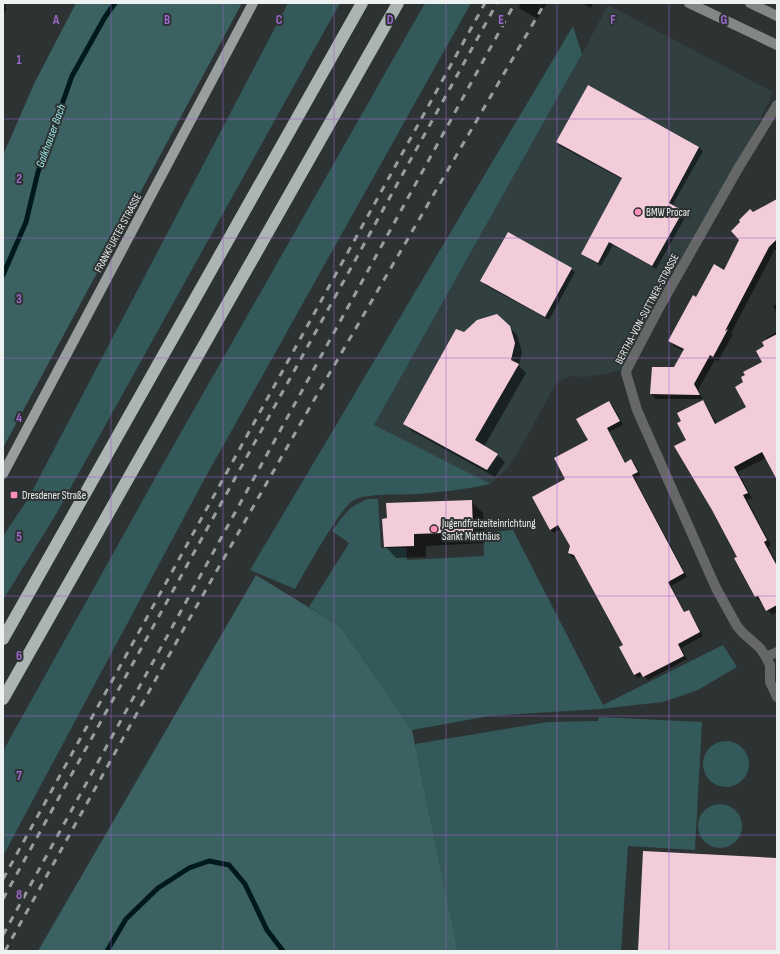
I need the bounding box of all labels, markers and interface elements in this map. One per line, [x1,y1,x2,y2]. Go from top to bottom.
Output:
text: A [52,12,60,28]
text: B [164,12,170,28]
text: C [276,12,283,28]
text: D [387,12,394,28]
text: E [498,12,504,28]
text: F [610,12,616,28]
text: G [721,12,728,28]
text: 1 [16,52,22,68]
water label: Galkhauser Bach [33,102,69,170]
text: 2 [16,171,22,187]
street label: FRANKFURTER STRASSE [92,191,144,275]
place label: BMW Procar [646,206,690,219]
marker: BMW Procar [633,207,643,217]
street label: BERTHA-VON-SUTTNER-STRASSE [612,252,682,366]
text: 3 [16,291,22,307]
text: 4 [16,410,22,426]
place label: Dresdener Straße [22,489,86,502]
marker: Dresdener Straße [9,490,19,500]
place label: Jugendfreizeiteinrichtung Sankt Matthäus [441,517,536,543]
marker: Jugendfreizeiteinrichtung Sankt Matthäus [429,524,439,534]
text: 5 [16,529,22,545]
text: 6 [16,648,22,664]
text: 7 [16,768,22,784]
text: 8 [16,887,22,903]

